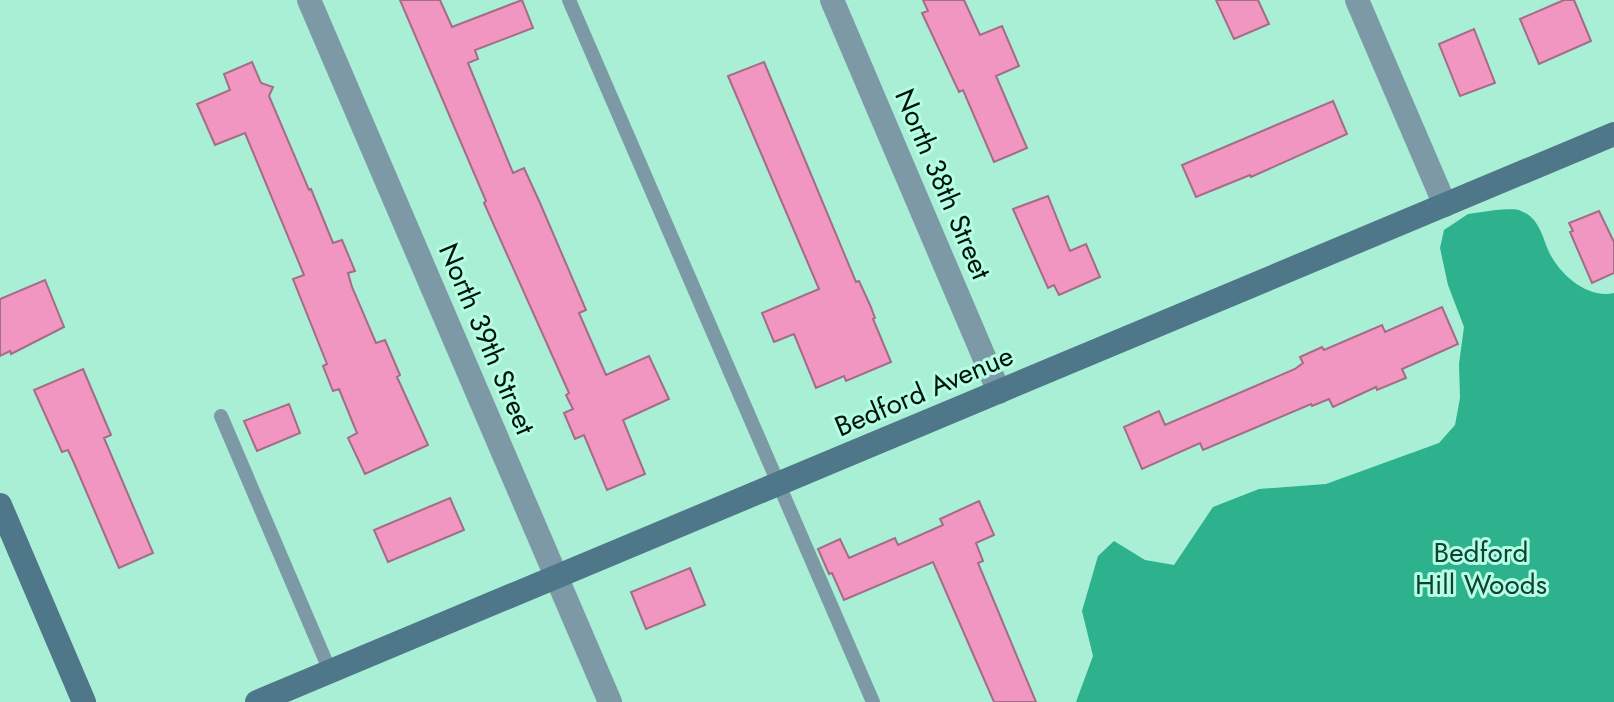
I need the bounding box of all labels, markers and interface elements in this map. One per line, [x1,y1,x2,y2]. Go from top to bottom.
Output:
street label: North 38th Street [884,82,1002,286]
street label: North 39th Street [428,237,546,441]
street label: Bedford Avenue [828,335,1020,447]
park label: Bedford Hill Woods [1415,532,1547,605]

